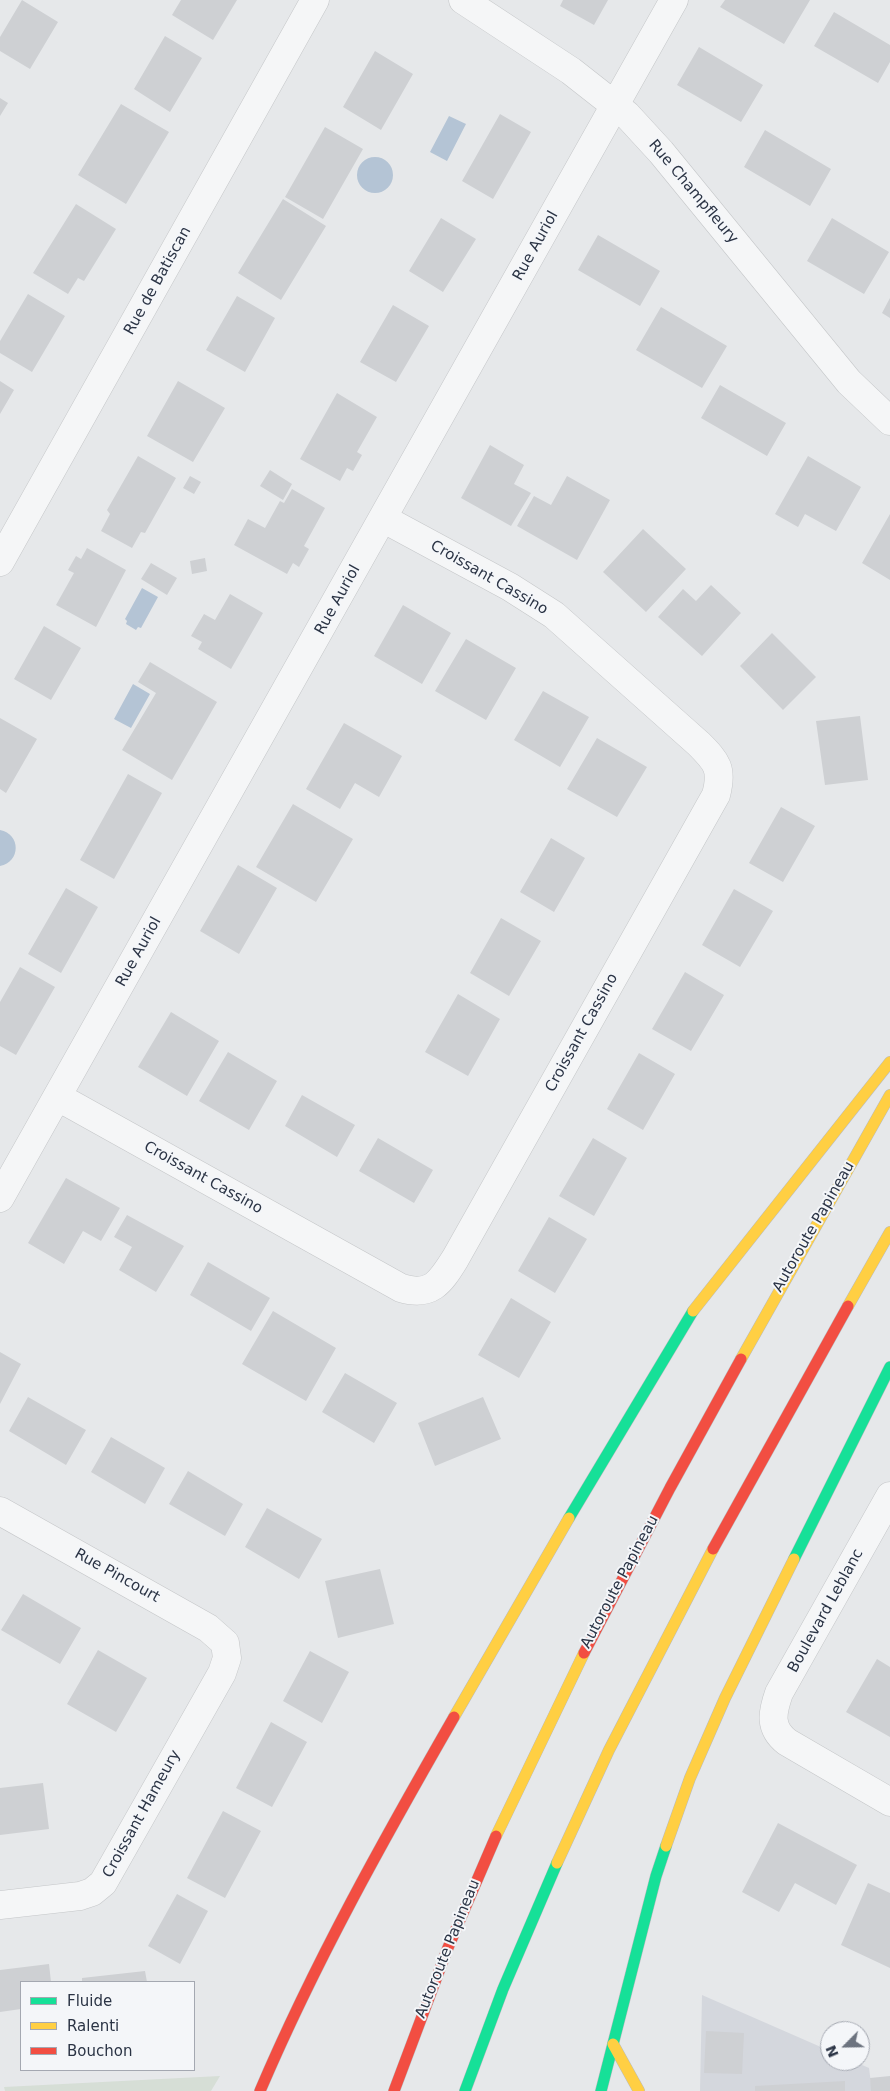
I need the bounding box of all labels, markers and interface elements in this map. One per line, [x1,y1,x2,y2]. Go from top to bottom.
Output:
street label: Rue Champfleury [644,137,742,247]
street label: Rue Auriol [510,208,562,284]
street label: Rue de Batiscan [121,224,195,338]
street label: Croissant Cassino [427,537,551,619]
street label: Rue Auriol [312,562,364,638]
street label: Rue Auriol [113,914,165,990]
street label: Croissant Cassino [542,971,622,1095]
street label: Croissant Cassino [141,1138,265,1218]
street label: Autoroute Papineau [769,1158,859,1296]
street label: Autoroute Papineau [577,1512,663,1652]
street label: Rue Pincourt [71,1545,163,1607]
street label: Boulevard Leblanc [785,1546,867,1676]
street label: Croissant Hameury [99,1747,185,1881]
street label: Autoroute Papineau [412,1877,484,2021]
legend [20,1981,195,2071]
text: Fluide [67,1992,112,2010]
text: Ralenti [67,2017,119,2035]
north arrow [820,2021,870,2071]
text: Bouchon [67,2042,132,2060]
text: N [822,2043,842,2060]

